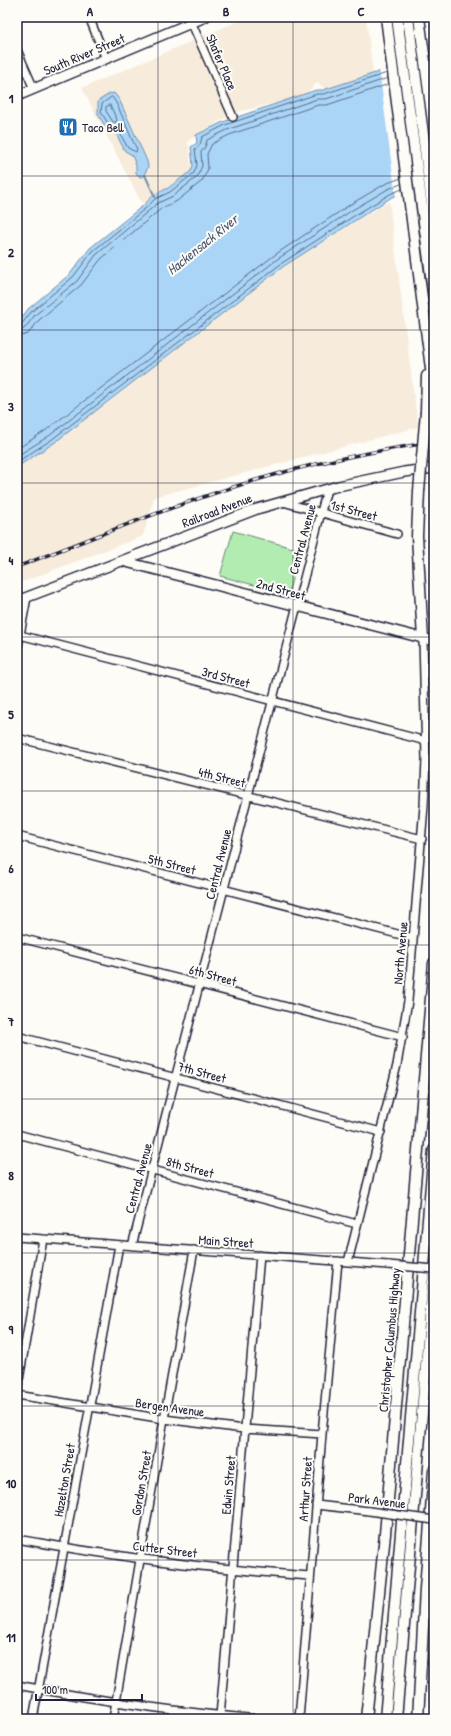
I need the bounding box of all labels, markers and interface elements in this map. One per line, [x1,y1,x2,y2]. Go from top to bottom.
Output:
text: A [87,2,94,20]
text: B [223,2,230,20]
text: C [357,2,365,20]
street label: South River Street [41,29,128,79]
street label: Shafer Place [202,31,242,93]
text: 1 [9,89,14,107]
restaurant icon: Taco Bell [57,116,79,138]
place label: Taco Bell [82,118,124,136]
water label: Hackensack River [162,208,243,279]
text: 2 [8,243,15,261]
text: 3 [8,397,14,415]
street label: Railroad Avenue [179,488,255,532]
street label: 1st Street [329,495,380,525]
street label: Central Avenue [284,502,320,576]
text: 4 [9,551,14,569]
street label: 2nd Street [254,574,308,604]
street label: 3rd Street [200,662,253,692]
text: 5 [8,705,14,723]
street label: 4th Street [197,762,248,792]
street label: Central Avenue [201,827,235,901]
street label: 5th Street [146,849,198,879]
text: 6 [8,859,14,877]
street label: North Avenue [388,921,412,985]
street label: 6th Street [187,960,239,990]
text: 7 [7,1012,15,1030]
street label: 7th Street [176,1057,229,1087]
street label: Central Avenue [120,1141,156,1215]
street label: 8th Street [164,1152,216,1182]
text: 8 [8,1166,14,1184]
street label: Main Street [198,1230,255,1252]
street label: Christopher Columbus Highway [374,1267,404,1413]
text: 9 [9,1320,14,1338]
street label: Bergen Avenue [134,1393,206,1421]
street label: Hazelton Street [49,1441,79,1518]
street label: Gordon Street [126,1448,156,1517]
street label: Edwin Street [216,1454,240,1515]
street label: Arthur Street [294,1456,316,1522]
text: 10 [6,1474,16,1492]
street label: Park Avenue [347,1488,407,1512]
street label: Cutter Street [132,1536,199,1562]
text: 11 [6,1628,16,1646]
scale bar [36,1676,142,1702]
text: 100 m [42,1681,68,1698]

